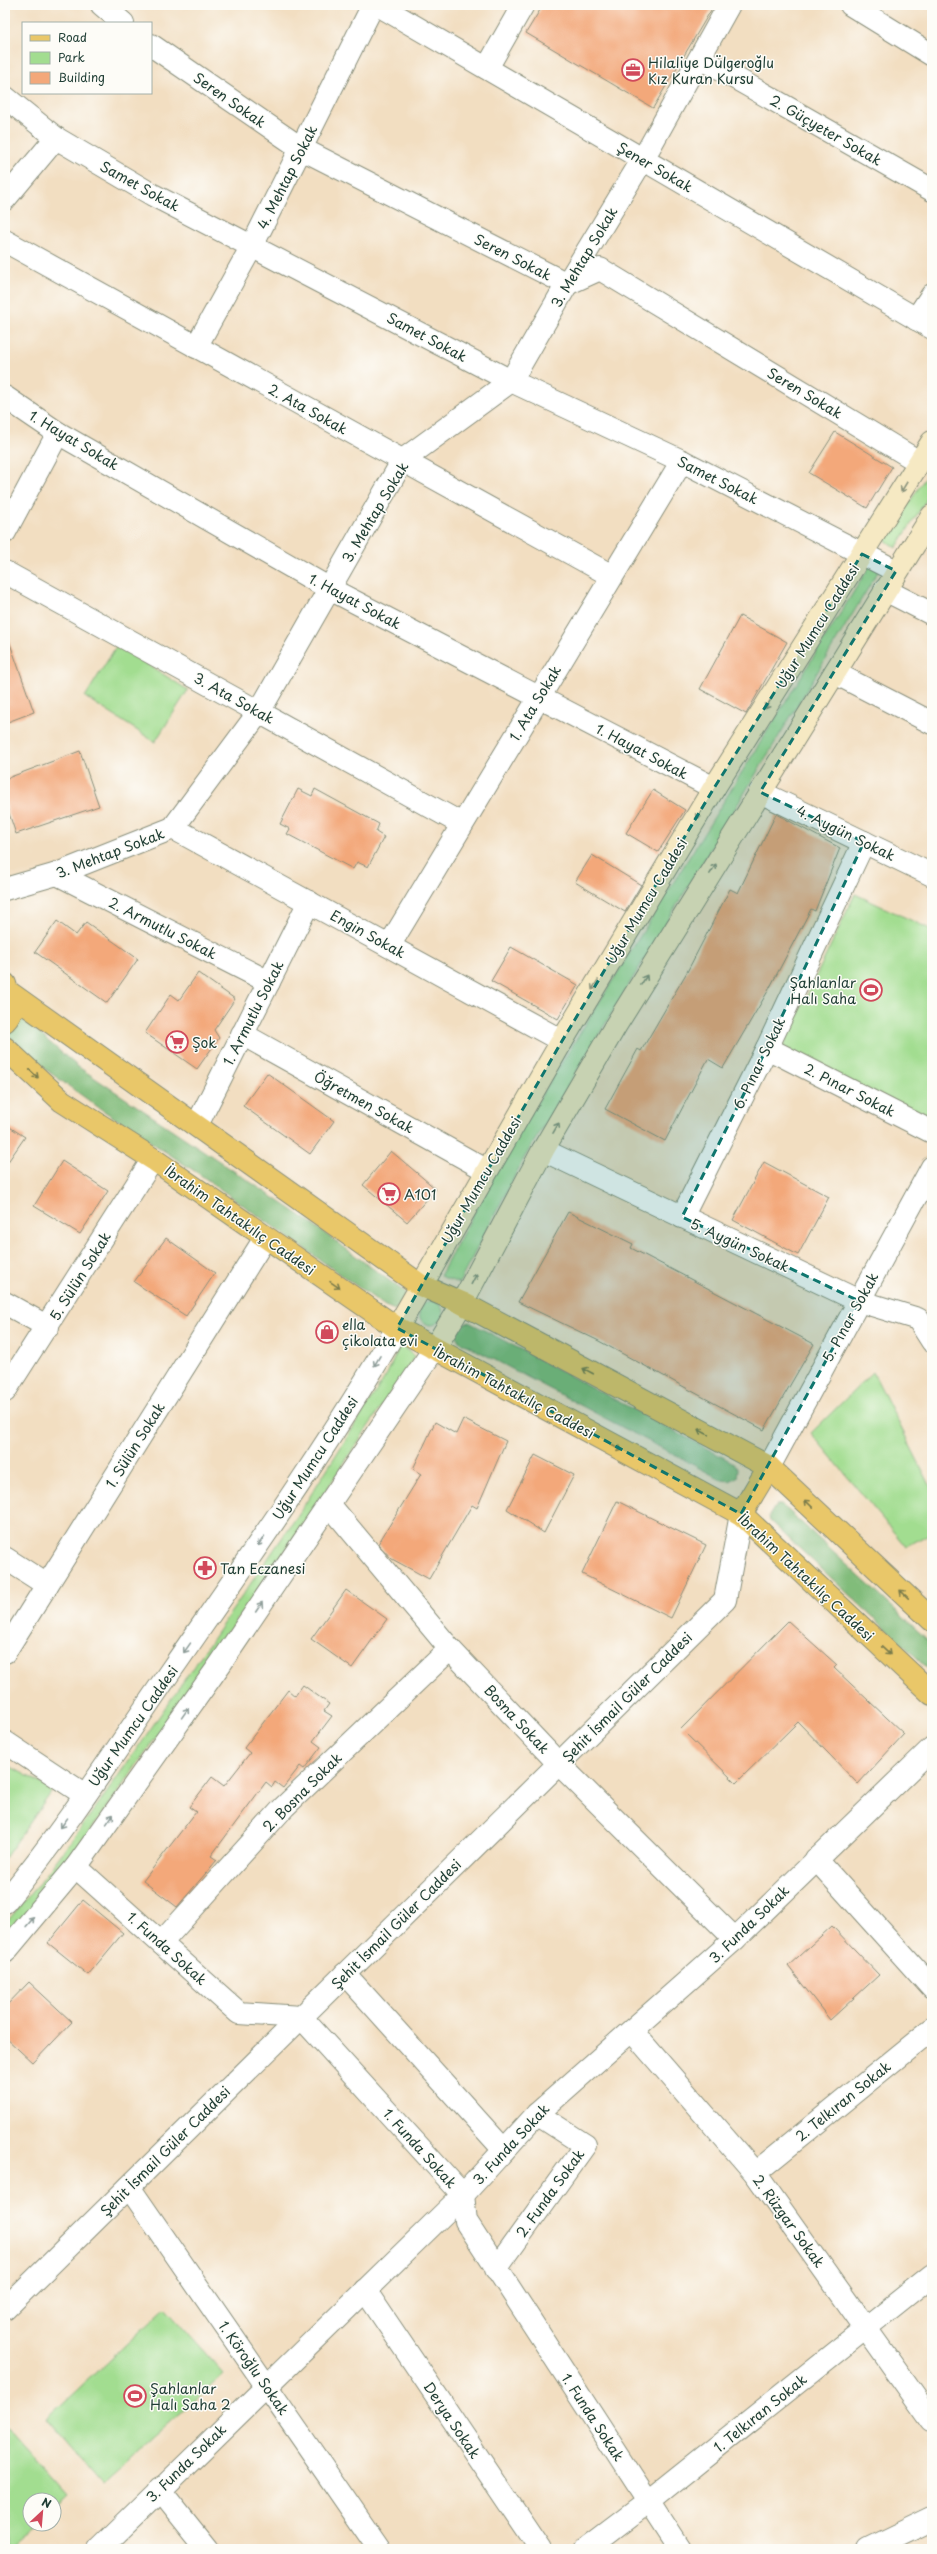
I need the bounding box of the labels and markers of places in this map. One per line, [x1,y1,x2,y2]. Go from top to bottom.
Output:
place label: Hilaliye Dülgeroğlu Kız Kuran Kursu [648,52,774,89]
office icon: Hilaliye Dülgeroğlu Kız Kuran Kursu [620,57,646,83]
place label: Şahlanlar Halı Saha [790,972,857,1009]
sports icon: Şahlanlar Halı Saha [858,977,884,1003]
supermarket icon: Şok [164,1029,190,1055]
place label: Şok [192,1032,217,1053]
supermarket icon: A101 [376,1181,402,1207]
place label: A101 [404,1184,436,1205]
place label: ella çikolata evi [342,1314,418,1351]
shop icon: ella çikolata evi [314,1319,340,1345]
pharmacy icon: Tan Eczanesi [192,1555,218,1581]
place label: Tan Eczanesi [220,1558,306,1579]
place label: Şahlanlar Halı Saha 2 [150,2378,231,2415]
sports icon: Şahlanlar Halı Saha 2 [122,2383,148,2409]

